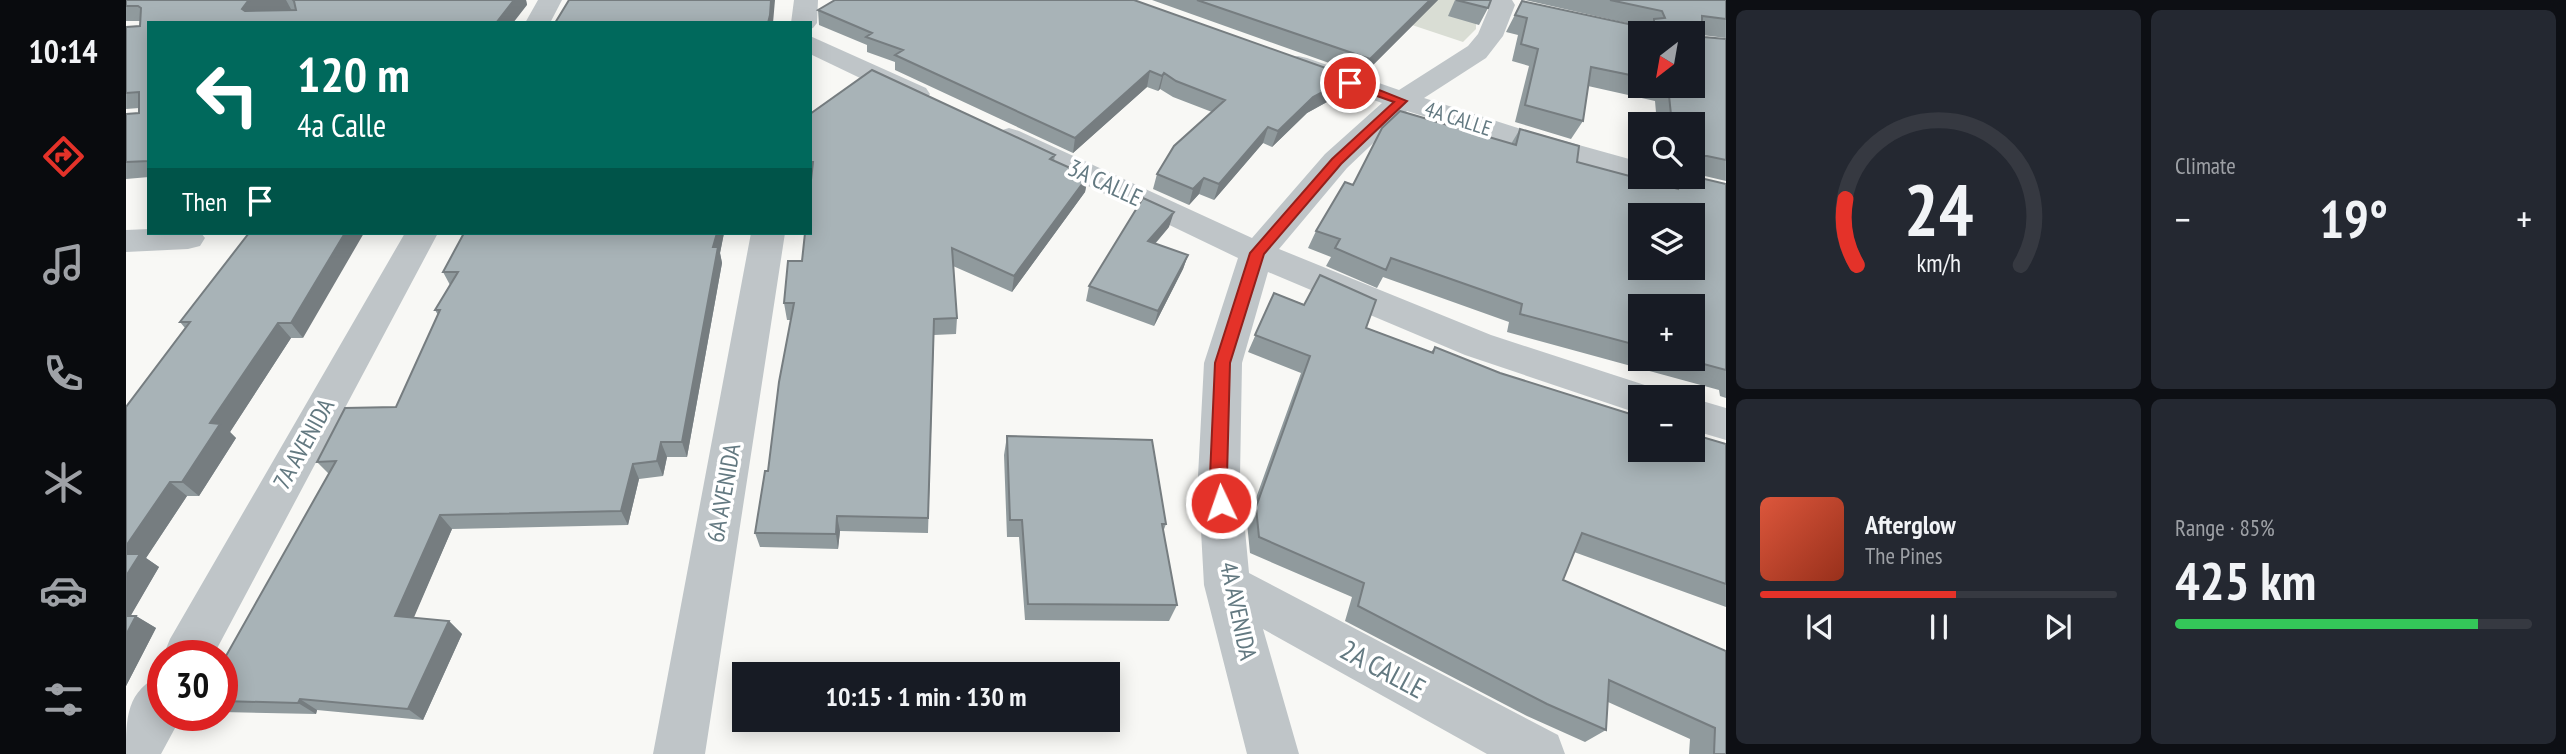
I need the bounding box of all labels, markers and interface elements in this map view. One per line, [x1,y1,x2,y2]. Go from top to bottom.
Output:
north arrow [1628,21,1704,98]
map controls [1628,21,1705,462]
text: 10:14 [28,30,98,72]
text: 120 m [297,42,410,106]
icon: left [182,49,273,140]
pin [1320,53,1380,113]
icon: arrive [1331,64,1369,102]
street label: 4A CALLE [1421,95,1495,142]
text: 4a Calle [297,104,386,146]
button: search [1628,112,1705,189]
icon: directions [39,132,88,181]
text: Climate [2175,151,2236,180]
street label: 3A CALLE [1063,152,1147,213]
text: 24 [1904,162,1973,256]
icon: arrive [241,182,279,220]
text: Then [182,185,227,218]
text: 19° [2319,185,2388,252]
text: − [2175,194,2191,243]
text: + [2516,194,2532,243]
button: layers [1628,203,1705,280]
icon: music [39,240,88,289]
text: km/h [1916,247,1961,279]
button: + [1628,294,1705,371]
icon: phone [39,349,88,398]
button: − [1628,385,1705,462]
street label: 7A AVENIDA [266,392,341,495]
street label: 6A AVENIDA [700,441,748,545]
icon: climate [39,458,88,507]
position arrow [1184,466,1258,540]
text: Afterglow [1865,508,1956,541]
text: Range · 85% [2175,513,2275,542]
text: The Pines [1865,541,1943,570]
text: 425 km [2175,547,2316,614]
street label: 4A AVENIDA [1213,559,1264,663]
icon: car [39,566,88,615]
icon: previous [1801,608,1839,646]
icon: pause [1920,608,1958,646]
icon: next [2039,608,2077,646]
street label: 2A CALLE [1334,631,1432,706]
speed limit sign: 30 [147,640,238,731]
icon: filters [39,675,88,724]
text: 10:15 · 1 min · 130 m [826,680,1026,713]

